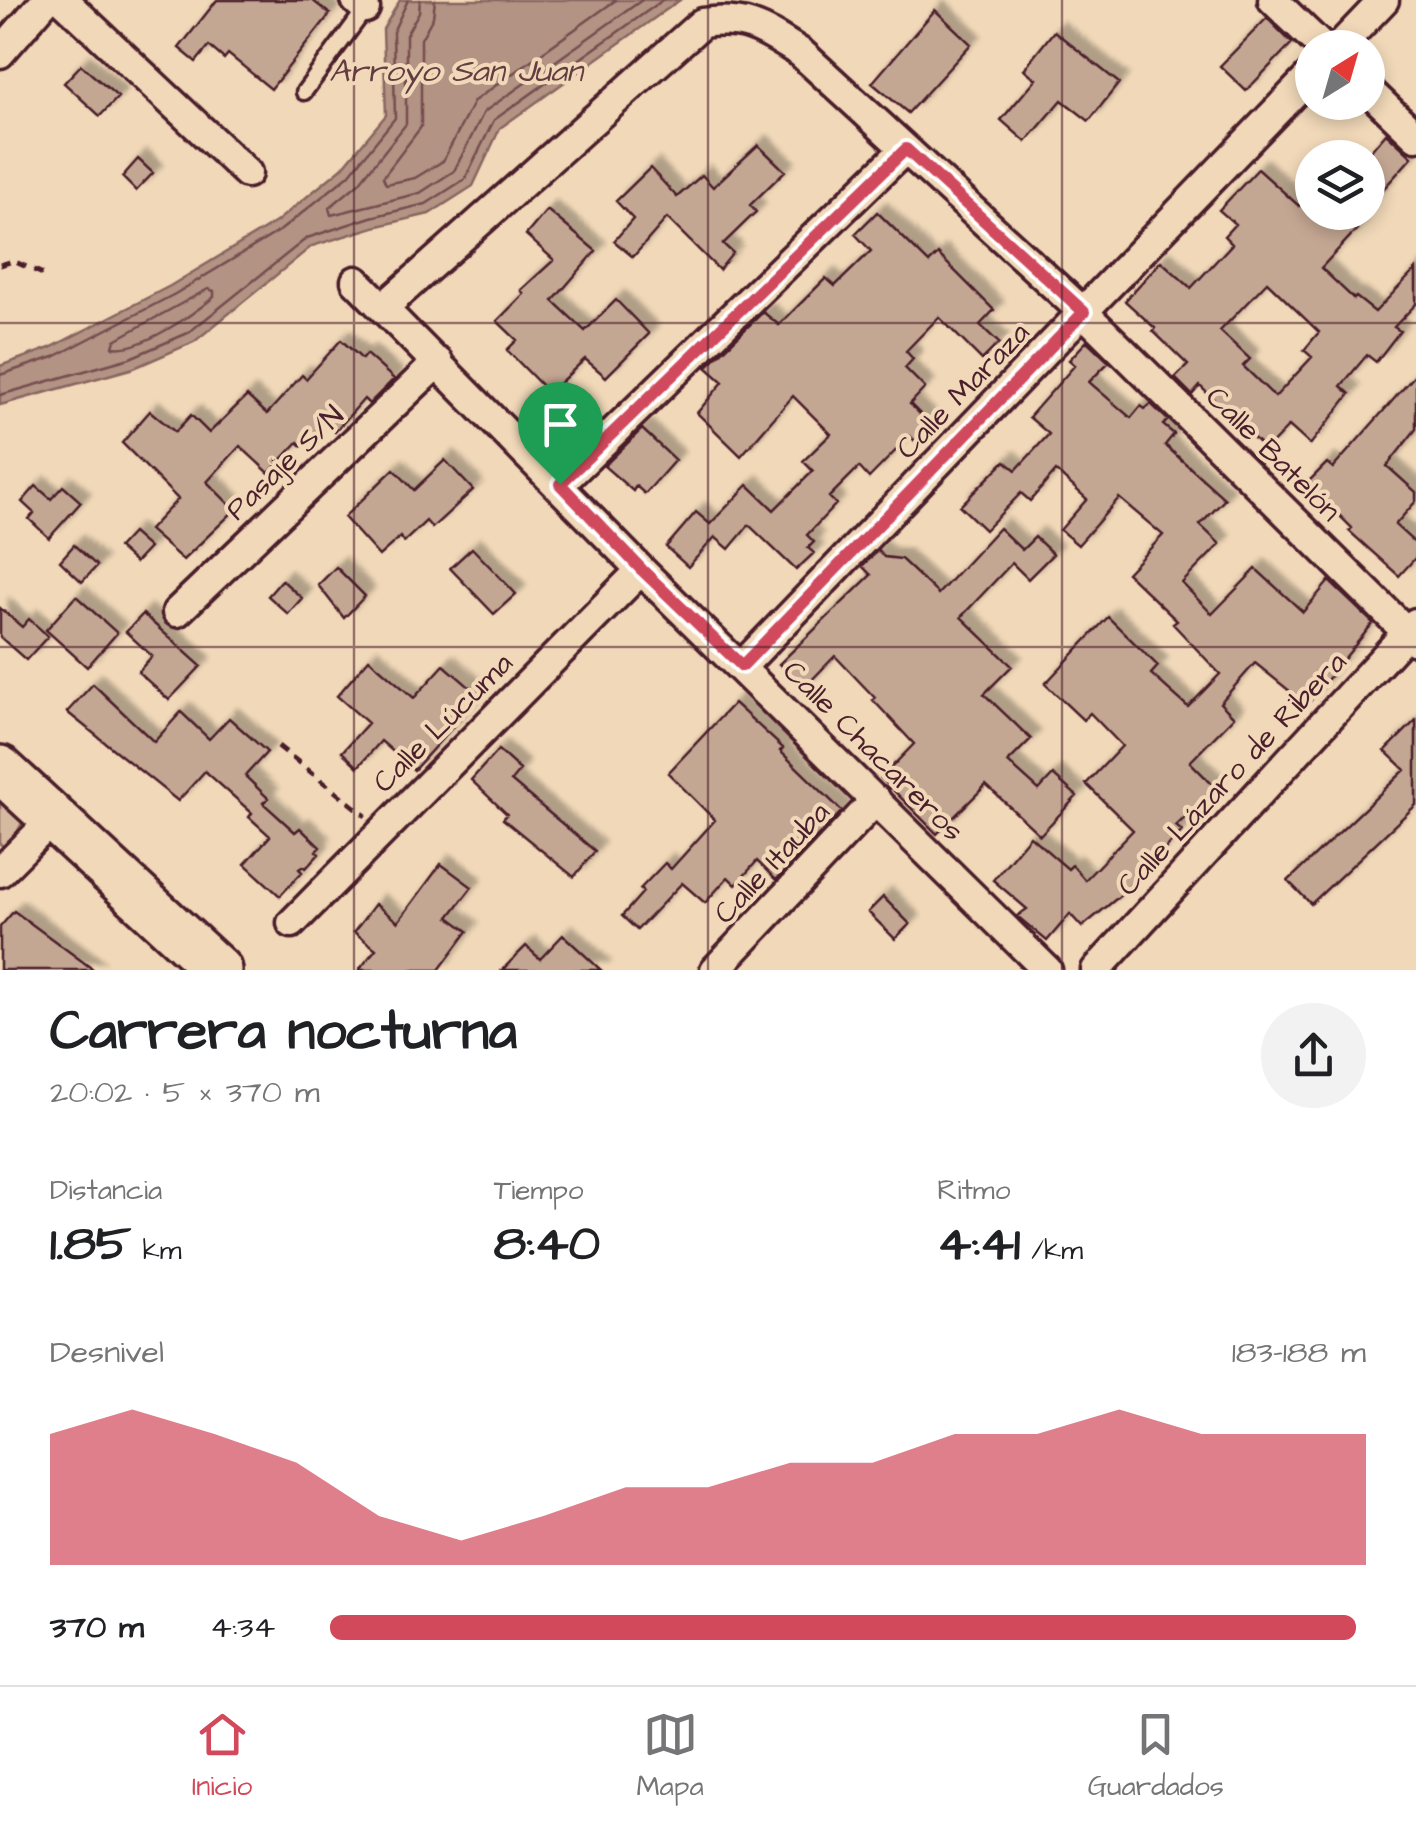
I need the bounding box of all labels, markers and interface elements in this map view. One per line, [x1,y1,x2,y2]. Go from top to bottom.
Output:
north arrow [1295,30,1385,120]
map controls [1295,30,1385,230]
water label: Arroyo San Juan [329,49,586,95]
button: layers [1295,140,1385,230]
street label: Calle Maraza [887,313,1039,469]
street label: Calle Batelón [1196,377,1350,531]
pin [518,382,603,485]
street label: Pasaje S/N [216,396,354,530]
icon: arrive [533,397,588,452]
street label: Calle Lúcuma [363,643,523,803]
street label: Calle Lázaro de Ribera [1107,643,1357,905]
street label: Calle Chacareros [773,651,973,851]
street label: Calle Itauba [704,793,840,933]
text: Carrera nocturna [50,994,517,1070]
button: share [1261,1003,1366,1108]
text: 20:02 · 5 × 370 m [50,1070,320,1115]
text: Distancia [50,1171,162,1210]
text: Tiempo [494,1171,584,1210]
text: Ritmo [937,1171,1010,1210]
text: 1.85 [50,1210,131,1279]
text: 8:40 [494,1210,600,1279]
text: 4:41 [937,1210,1020,1279]
text: km [131,1231,181,1270]
text: /km [1020,1231,1083,1270]
text: Desnivel [50,1330,164,1375]
text: 183–188 m [1232,1330,1366,1375]
text: 370 m [50,1605,144,1650]
text: 4:34 [210,1605,275,1650]
tab: Inicio [192,1707,252,1806]
tab: Mapa [636,1707,704,1806]
tab: Guardados [1088,1707,1224,1806]

